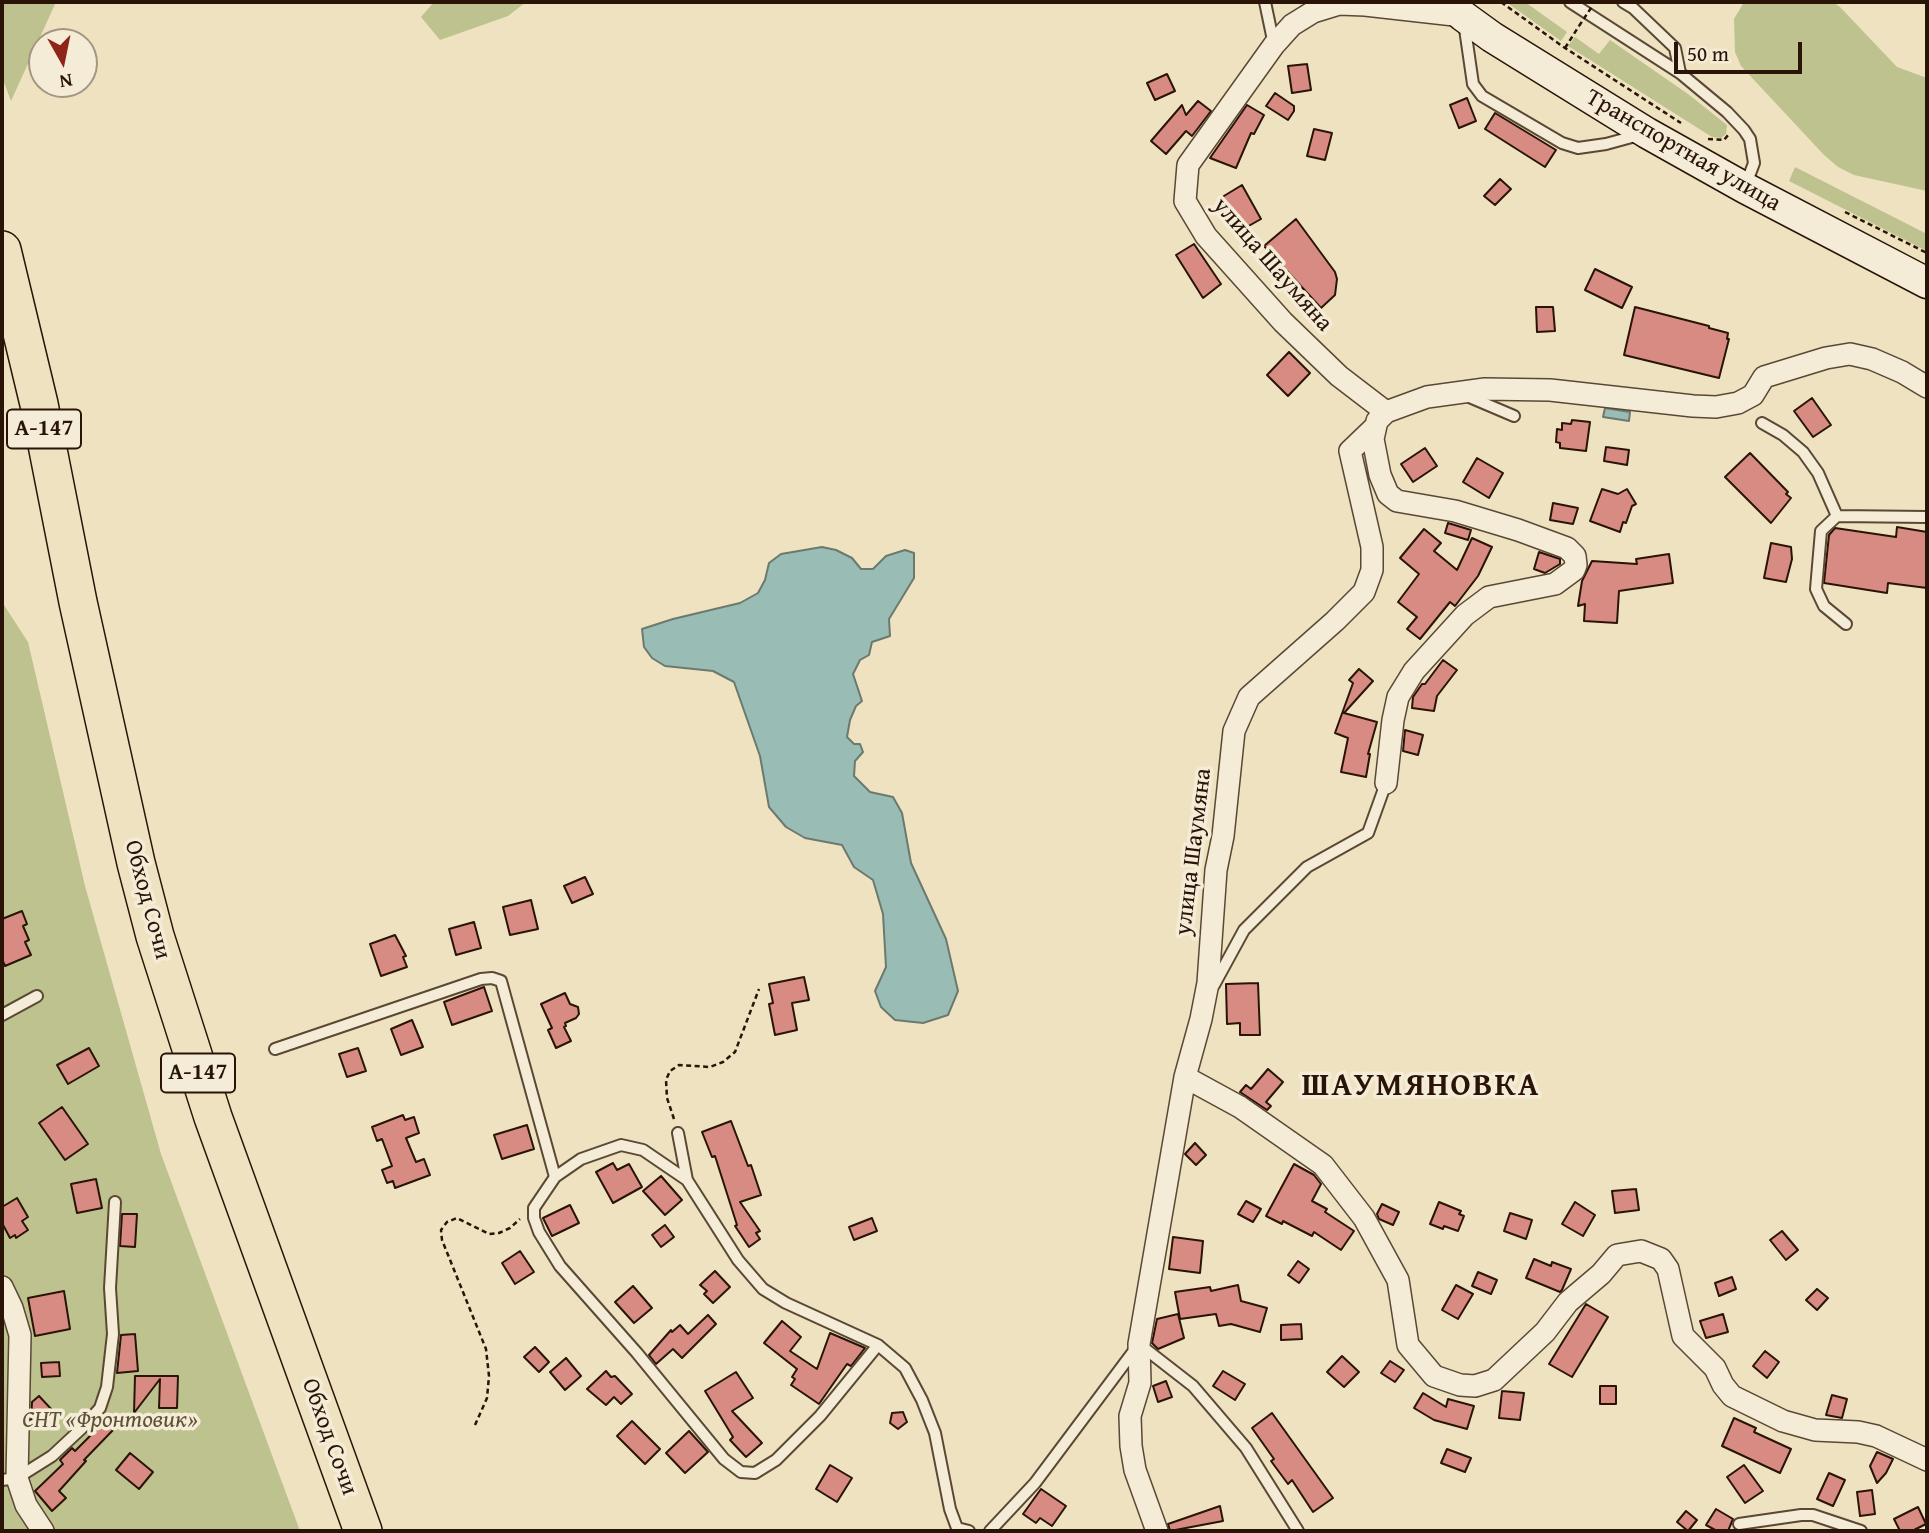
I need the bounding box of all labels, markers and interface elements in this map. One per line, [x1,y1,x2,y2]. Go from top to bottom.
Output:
north arrow [28,28,98,98]
scale bar [1677,28,1805,72]
text: 50 m [1687,38,1729,69]
text: N [58,67,74,97]
street label: Транспортная улица [1580,83,1786,219]
street label: улица Шаумяна [1206,192,1338,338]
road number: А-147 [7,410,81,448]
street label: улица Шаумяна [1169,767,1219,937]
street label: Обход Сочи [117,837,177,963]
road number: А-147 [161,1054,235,1092]
district label: ШАУМЯНОВКА [1303,1068,1539,1106]
street label: Обход Сочи [295,1375,363,1499]
park label: СНТ «Фронтовик» [22,1407,198,1435]

